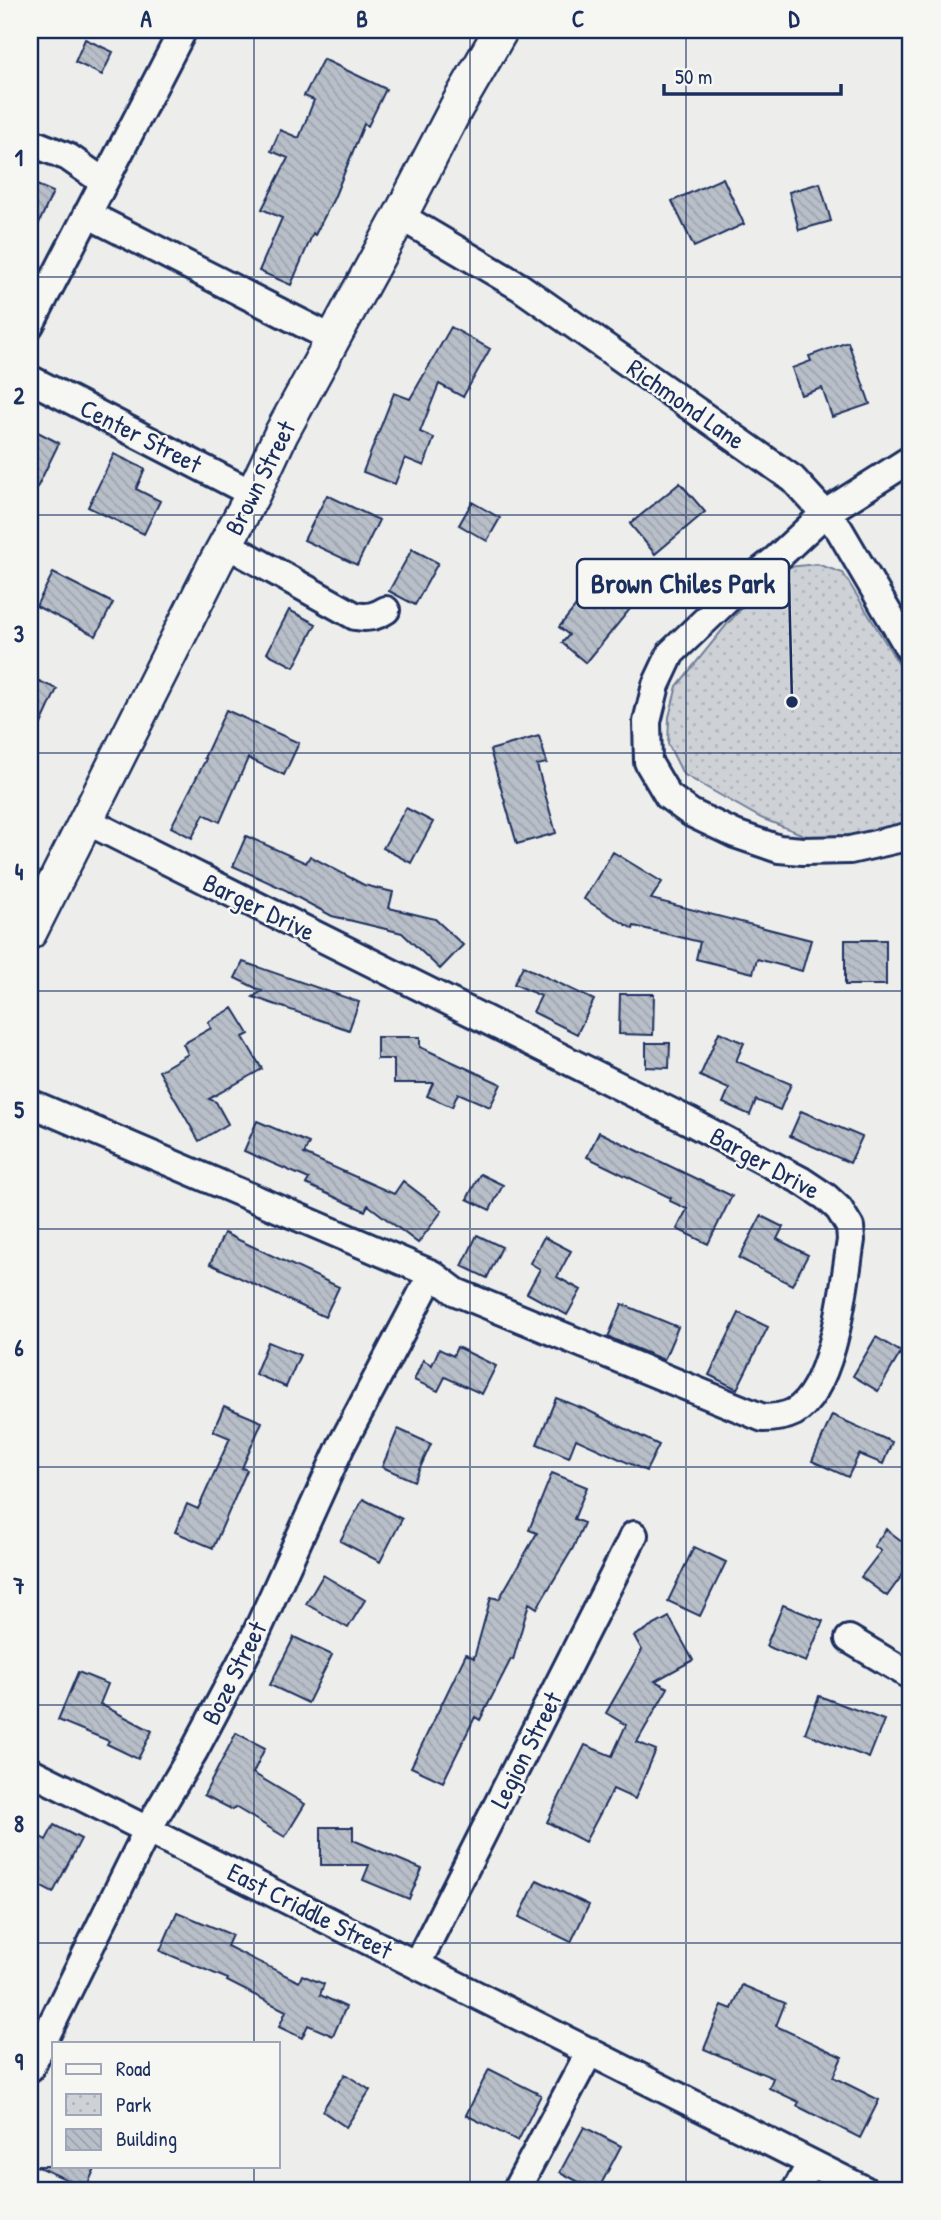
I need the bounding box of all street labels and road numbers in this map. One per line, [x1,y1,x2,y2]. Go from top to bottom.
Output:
street label: Richmond Lane [620,350,752,457]
street label: Center Street [74,390,209,482]
street label: Brown Street [216,414,304,541]
street label: Barger Drive [198,864,321,949]
street label: Barger Drive [704,1118,826,1207]
street label: Boze Street [193,1614,275,1730]
street label: Legion Street [481,1685,570,1814]
street label: East Criddle Street [222,1854,400,1968]

